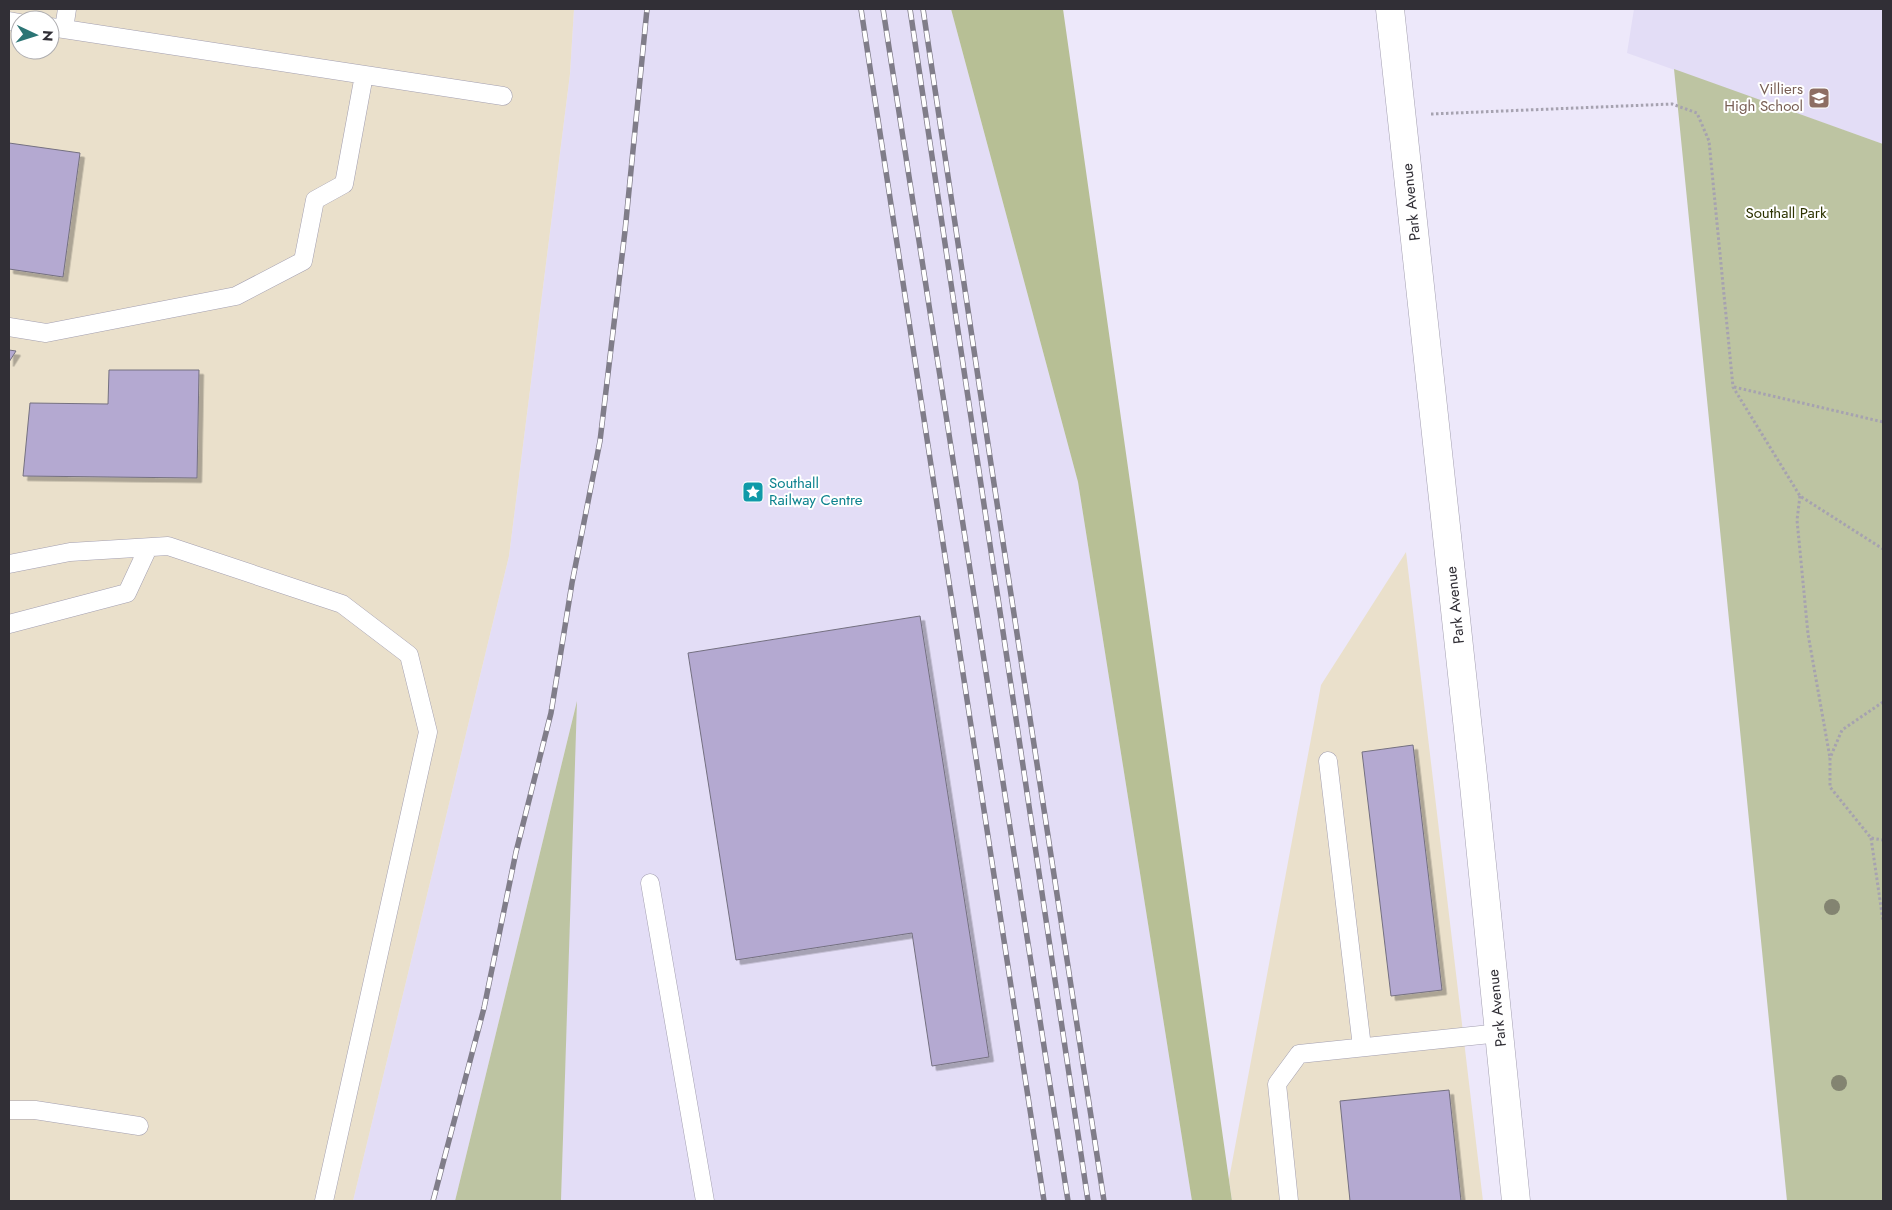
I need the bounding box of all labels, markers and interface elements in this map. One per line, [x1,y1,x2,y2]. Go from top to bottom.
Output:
north arrow [10,10,60,60]
text: N [38,30,58,42]
place label: Villiers High School [1724,78,1803,117]
school or university icon: Villiers High School [1807,86,1831,110]
street label: Park Avenue [1396,162,1426,242]
park label: Southall Park [1745,202,1827,224]
place label: Southall Railway Centre [769,472,863,511]
place icon: Southall Railway Centre [741,480,765,504]
street label: Park Avenue [1440,565,1470,645]
street label: Park Avenue [1482,968,1512,1048]

